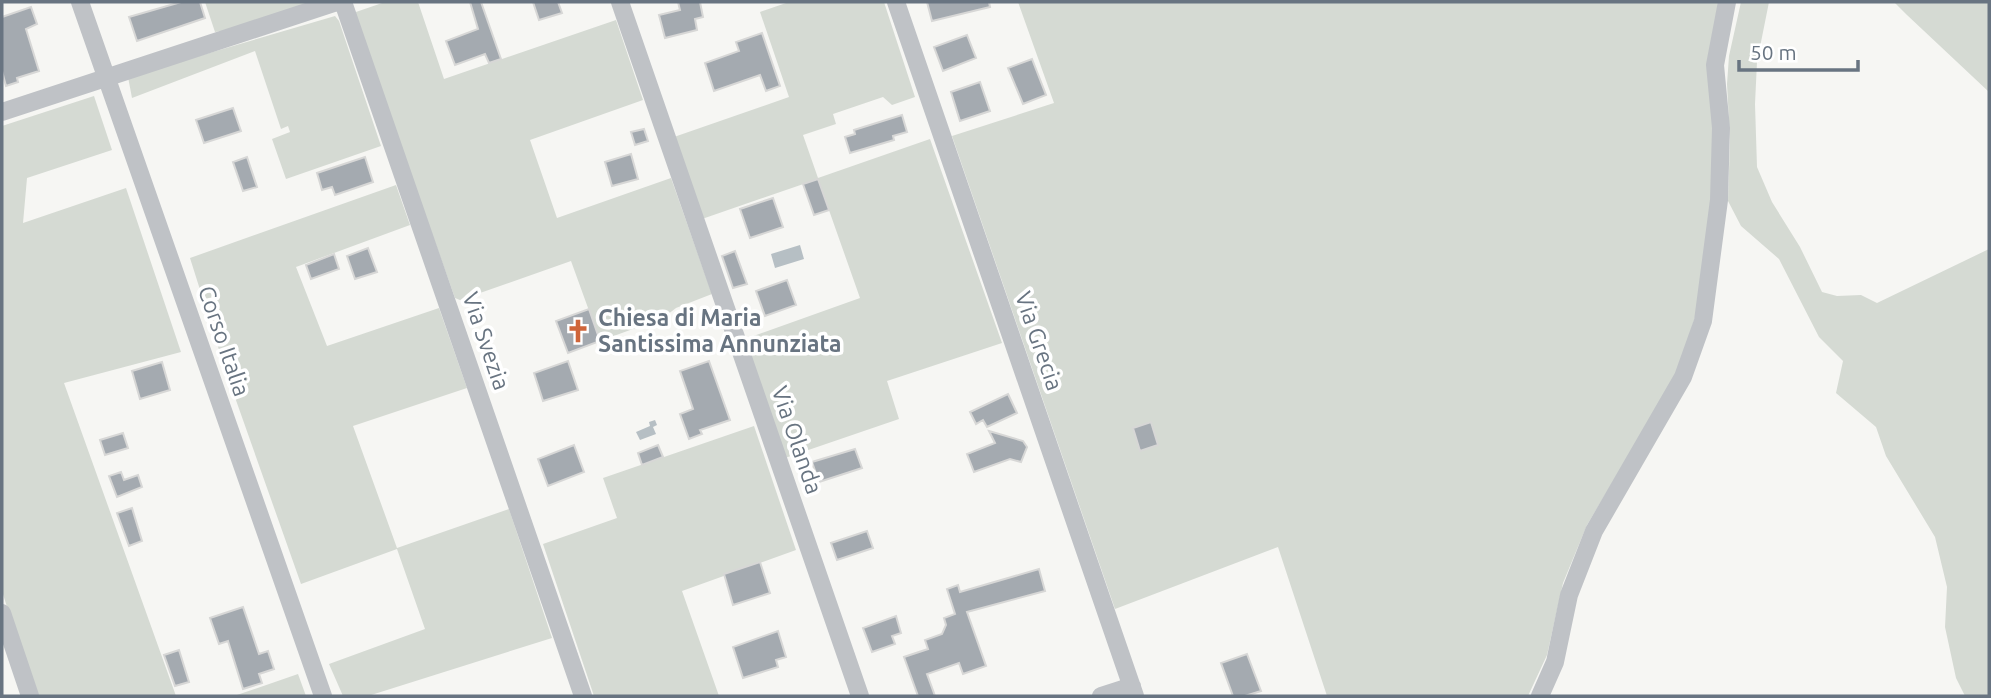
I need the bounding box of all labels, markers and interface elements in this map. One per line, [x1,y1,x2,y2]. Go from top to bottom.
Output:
scale bar [1739,28,1858,72]
text: 50 m [1750,40,1797,64]
street label: Corso Italia [194,282,255,399]
street label: Via Grecia [1011,288,1068,393]
street label: Via Svezia [458,289,515,393]
place label: Chiesa di Maria Santissima Annunziata [598,305,842,356]
church icon: Chiesa di Maria Santissima Annunziata [564,317,592,345]
street label: Via Olanda [767,383,828,497]

